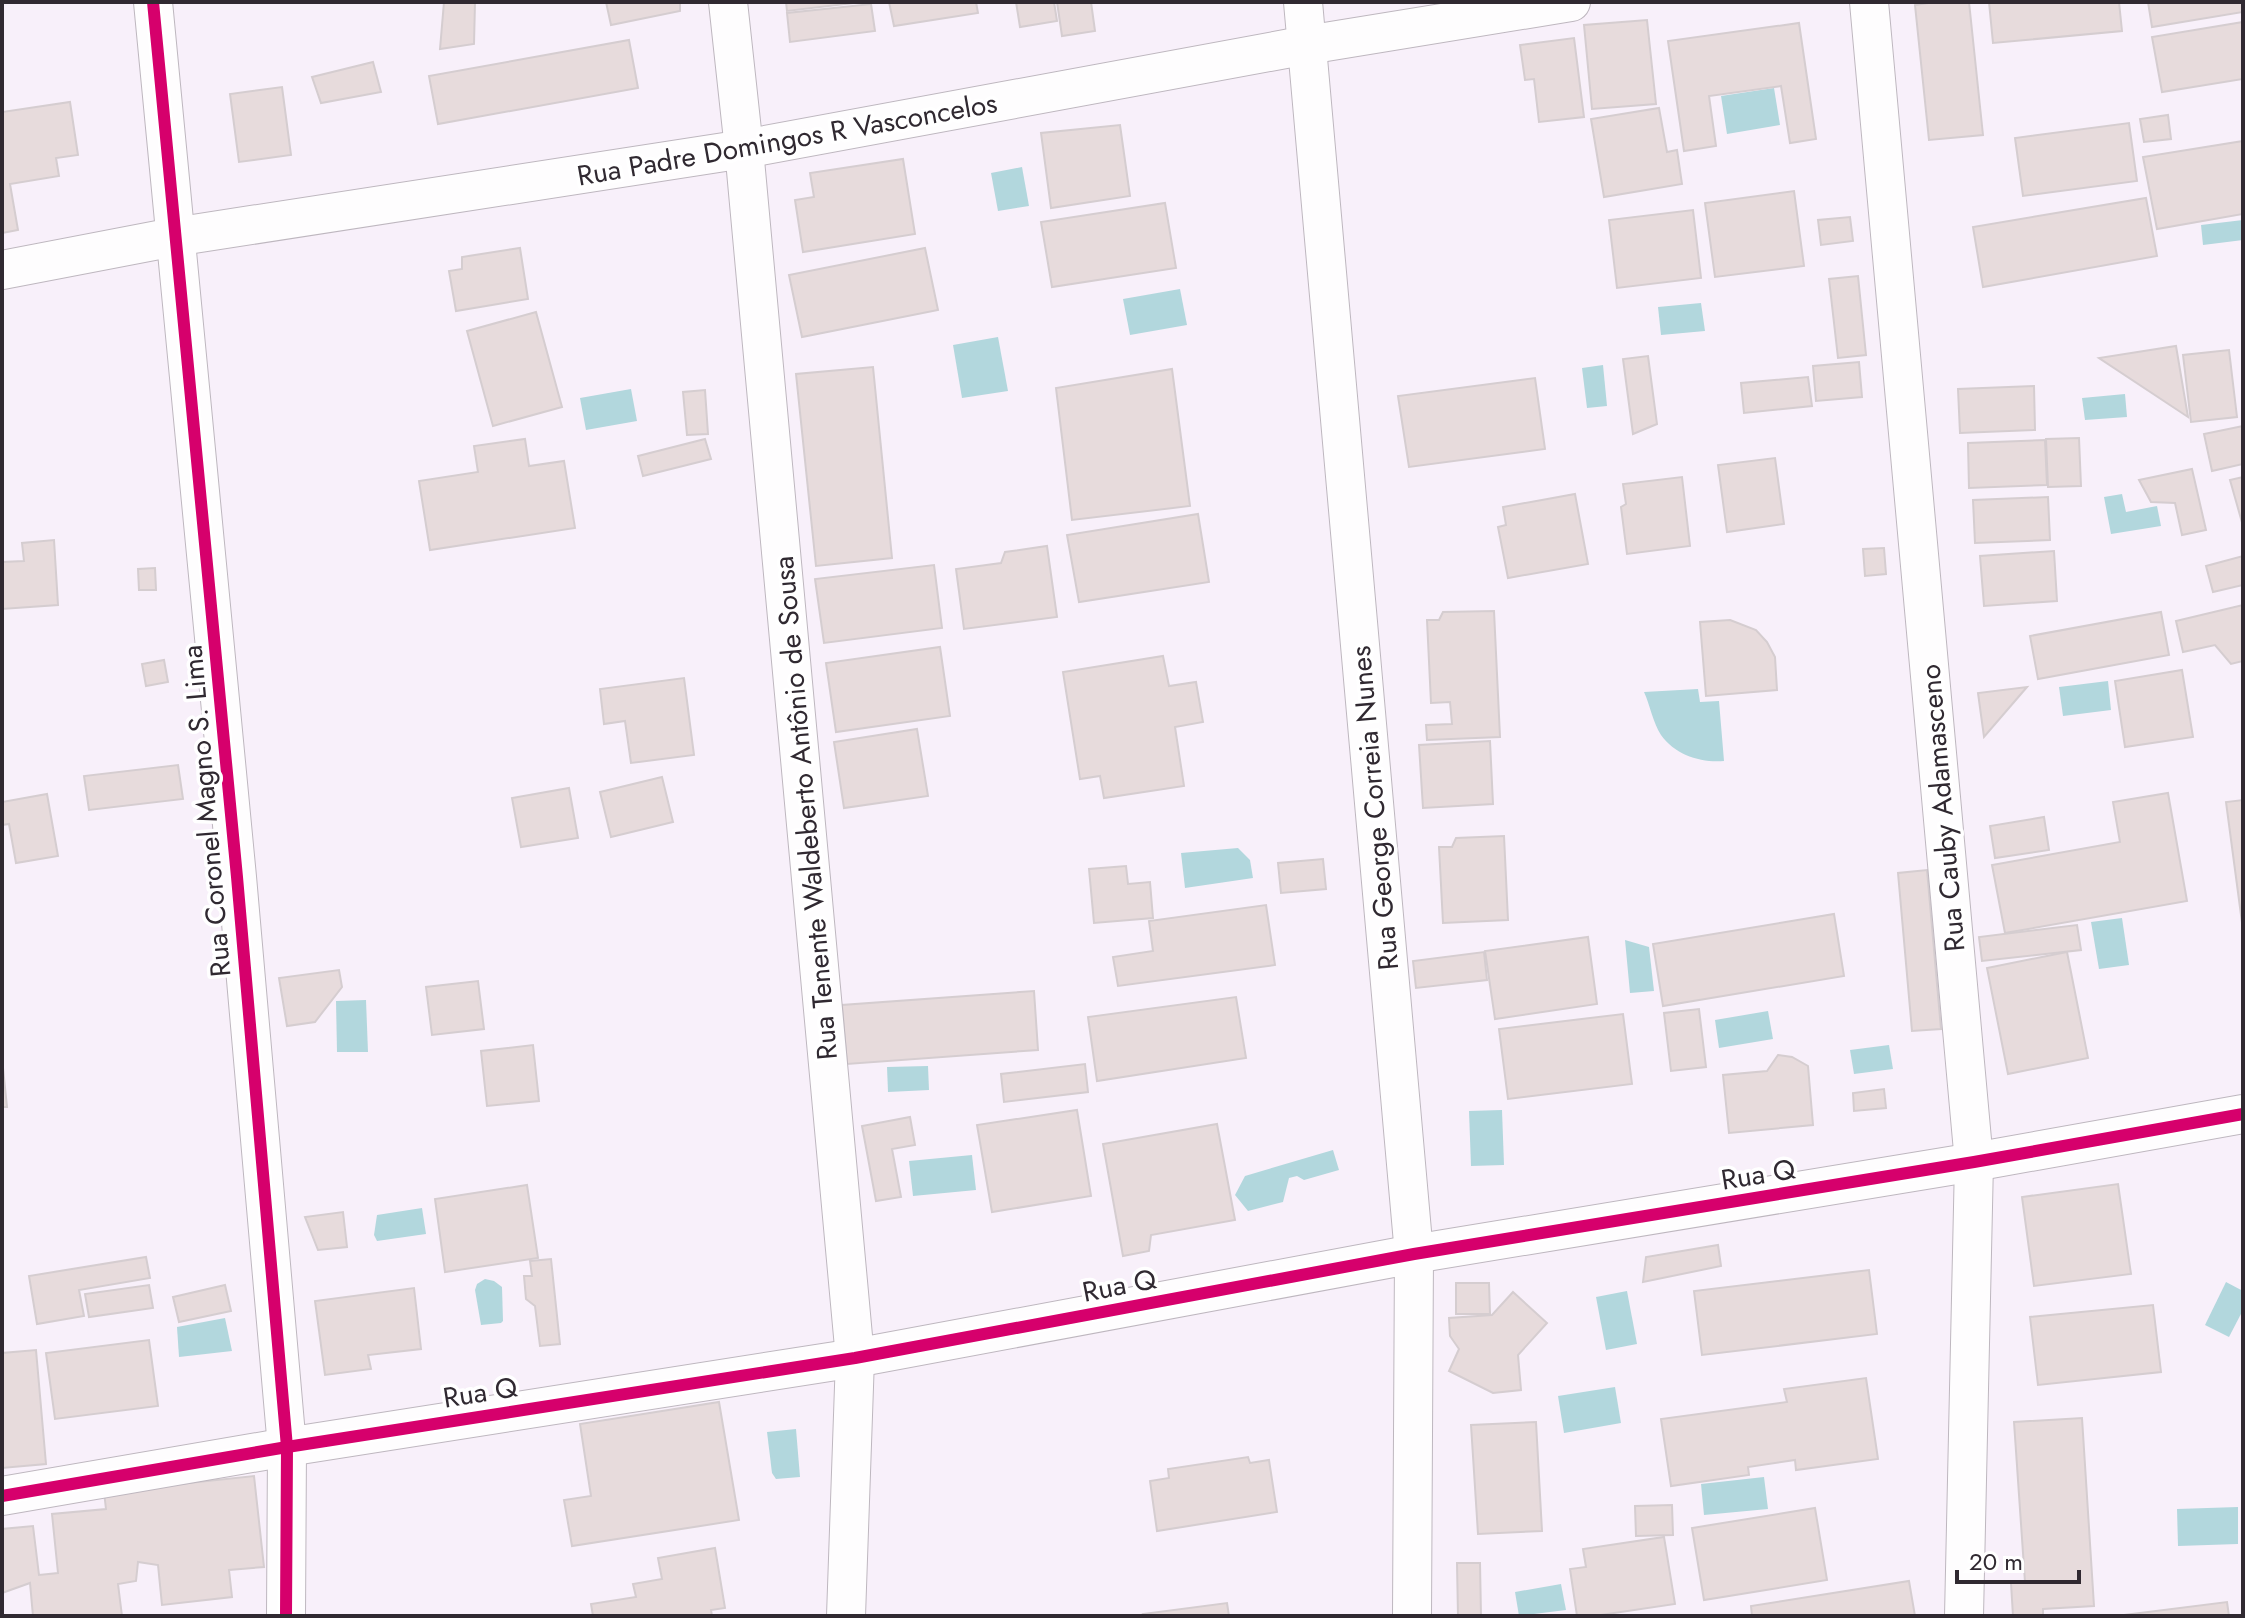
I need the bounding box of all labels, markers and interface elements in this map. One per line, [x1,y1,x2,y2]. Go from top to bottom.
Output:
street label: Rua Padre Domingos R Vasconcelos [574,82,1000,197]
street label: Rua Tenente Waldeberto Antônio de Sousa [763,554,848,1062]
street label: Rua Coronel Magno S. Lima [172,643,241,979]
street label: Rua George Correia Nunes [1340,644,1409,972]
street label: Rua Cauby Adamasceno [1910,663,1975,953]
street label: Rua Q [1718,1148,1799,1201]
street label: Rua Q [1079,1258,1160,1313]
street label: Rua Q [440,1366,521,1419]
scale bar [1957,1534,2079,1584]
text: 20 m [1969,1544,2023,1579]

